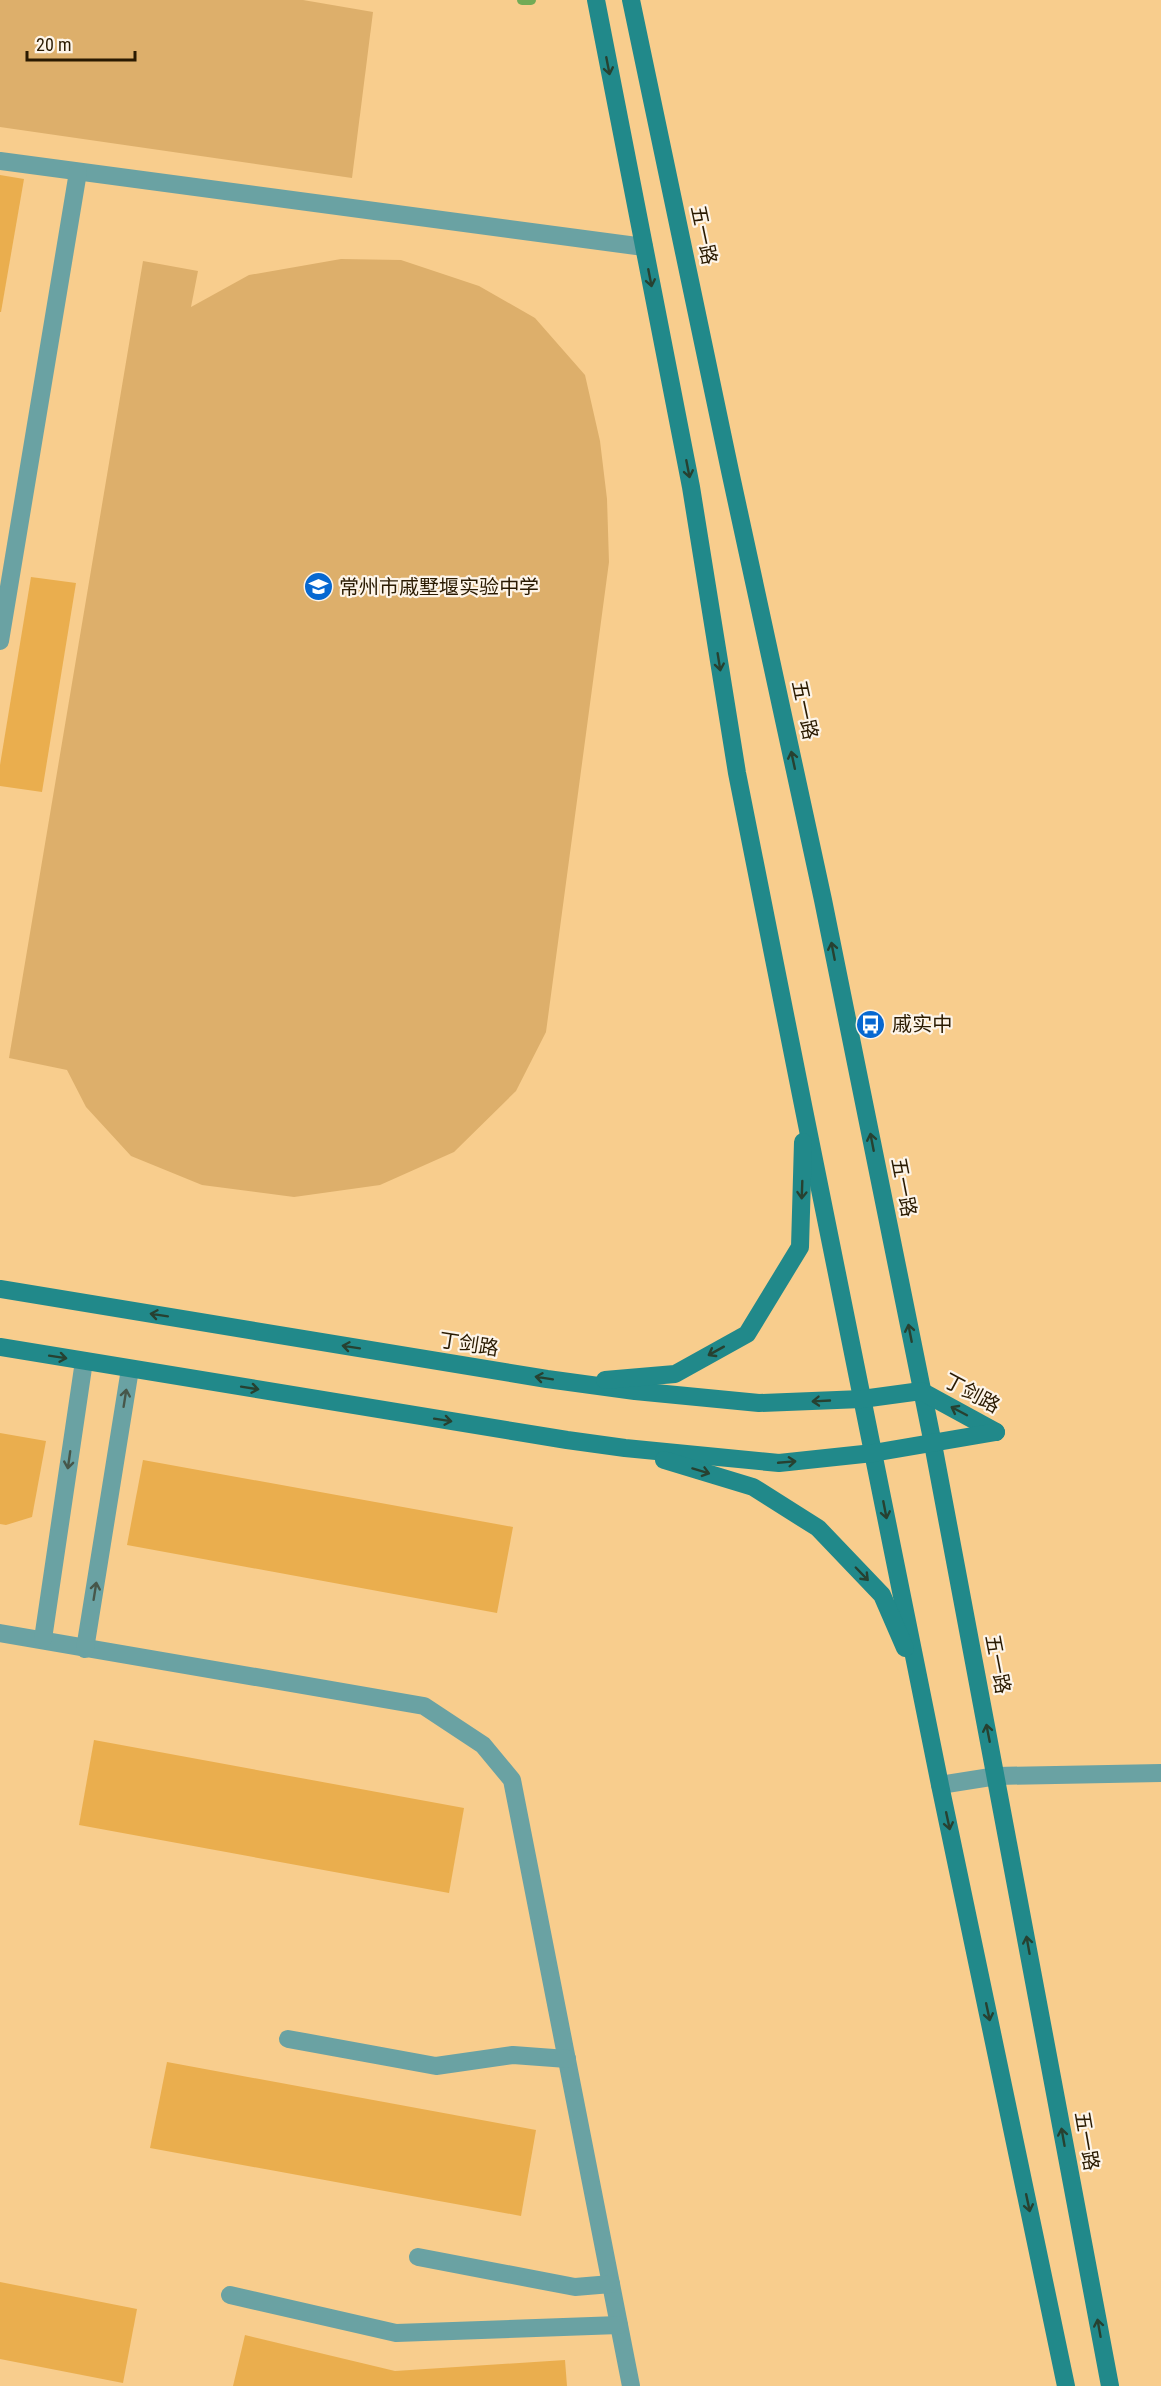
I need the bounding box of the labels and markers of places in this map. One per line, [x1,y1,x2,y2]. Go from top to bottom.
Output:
school or university icon: 常州市戚墅堰实验中学 [302,571,334,603]
place label: 常州市戚墅堰实验中学 [339,575,539,599]
bus stop icon: 戚实中 [855,1008,887,1040]
place label: 戚实中 [892,1012,952,1036]

